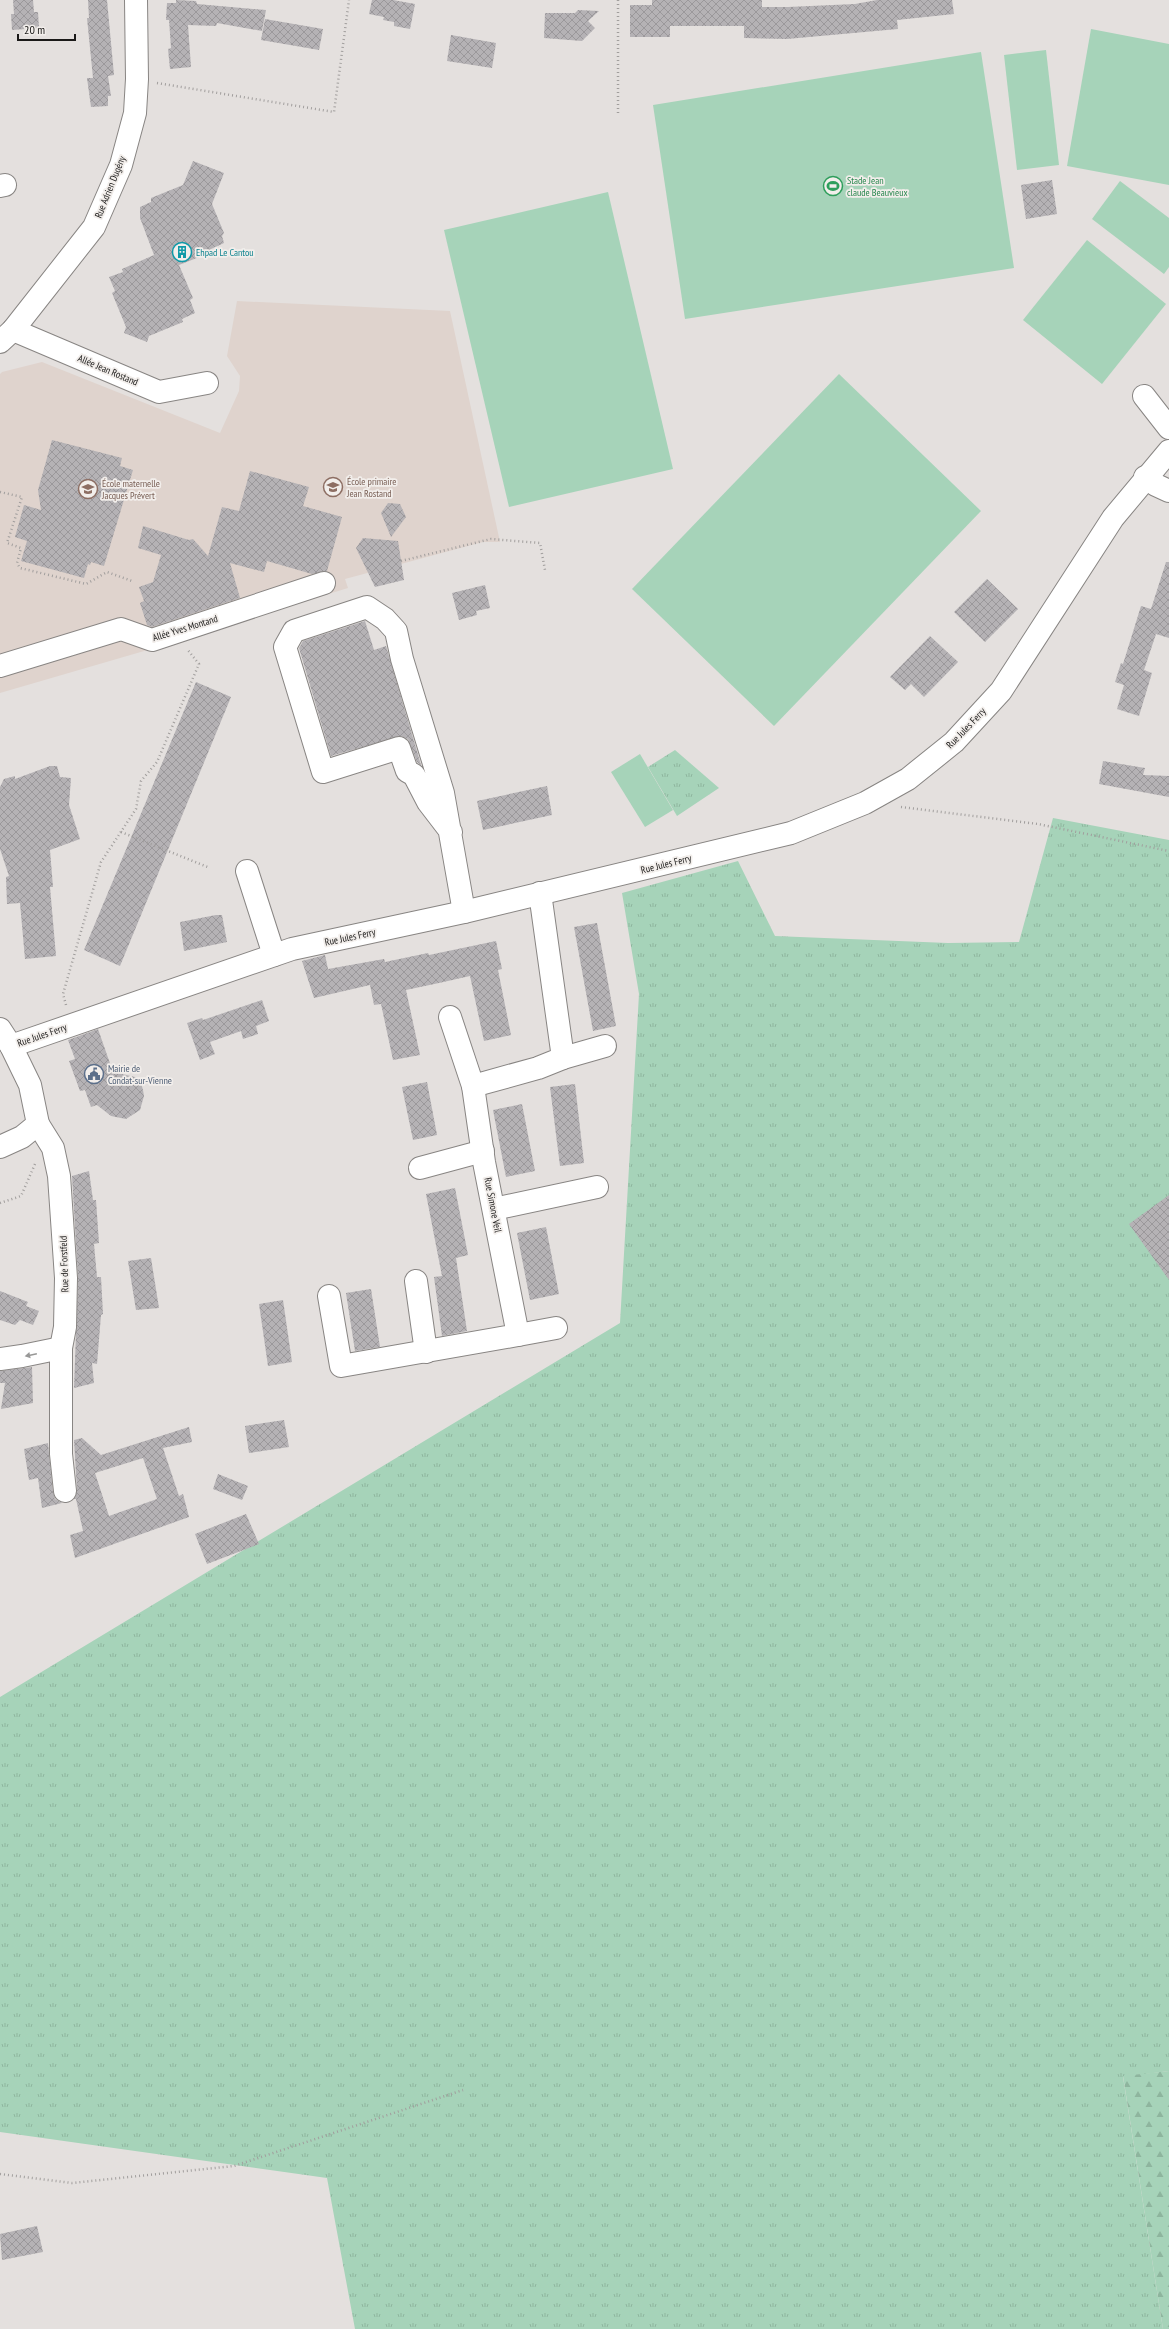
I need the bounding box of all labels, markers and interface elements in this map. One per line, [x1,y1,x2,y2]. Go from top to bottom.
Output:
scale bar [18,16,75,42]
text: 20 m [24,22,45,37]
street label: Rue Adrien Dugény [92,154,128,220]
place label: Stade Jean claude Beauvieux [847,174,908,199]
sports icon: Stade Jean claude Beauvieux [822,175,844,197]
building icon: Ehpad Le Cantou [171,241,193,263]
place label: Ehpad Le Cantou [196,246,254,259]
street label: Allée Jean Rostand [76,351,140,389]
place label: École primaire Jean Rostand [346,475,396,500]
school or university icon: École primaire Jean Rostand [322,476,344,498]
place label: École maternelle Jacques Prévert [101,477,160,502]
school or university icon: École maternelle Jacques Prévert [77,478,99,500]
street label: Allée Yves Montand [151,612,219,644]
street label: Rue Jules Ferry [943,705,989,751]
street label: Rue Jules Ferry [639,851,693,877]
street label: Rue Jules Ferry [323,925,377,949]
street label: Rue Jules Ferry [15,1020,69,1050]
place label: Mairie de Condat-sur-Vienne [108,1062,172,1087]
public building icon: Mairie de Condat-sur-Vienne [83,1063,105,1085]
street label: Rue Simone Veil [481,1176,505,1234]
street label: Rue de Forstfeld [57,1236,71,1292]
one-way arrow [24,1352,37,1358]

